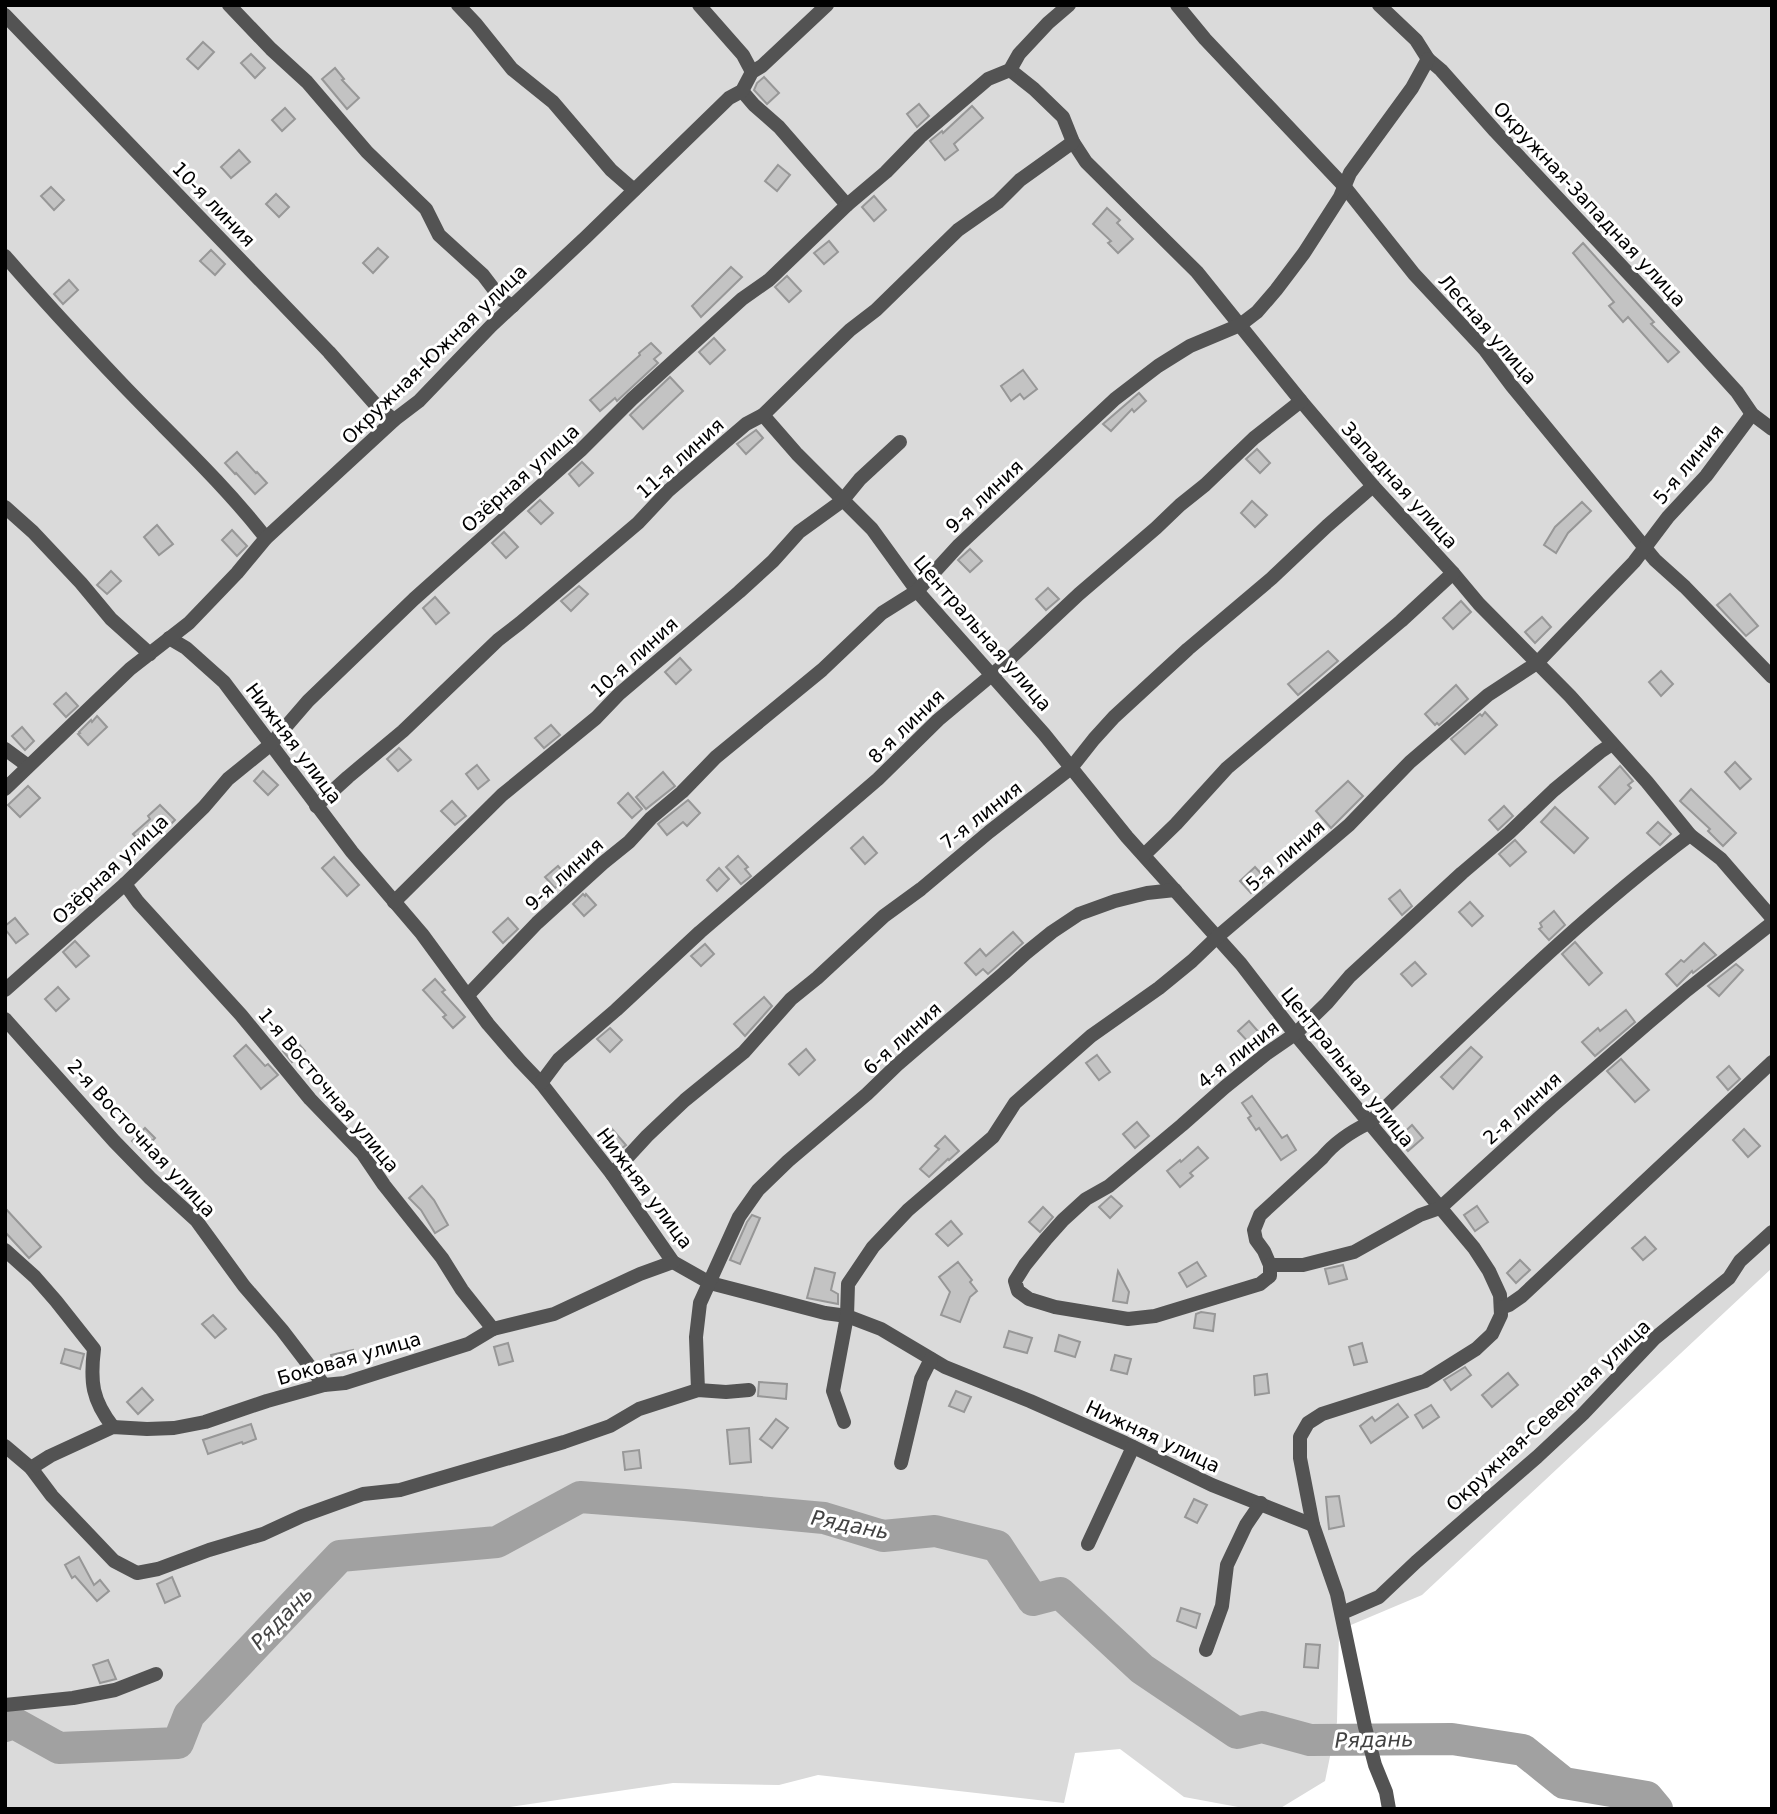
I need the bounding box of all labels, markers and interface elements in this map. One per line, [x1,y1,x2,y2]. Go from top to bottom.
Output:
street label: Окружная-Западная улица [1489,97,1691,311]
street label: 10-я линия [168,157,260,251]
street label: Окружная-Южная улица [337,260,531,448]
street label: Лесная улица [1434,270,1542,388]
street label: 11-я линия [632,413,728,503]
street label: Западная улица [1337,417,1463,553]
street label: Озёрная улица [457,419,583,537]
street label: 5-я линия [1648,420,1728,508]
street label: 9-я линия [941,455,1027,537]
street label: Центральная улица [909,551,1057,715]
street label: 10-я линия [586,612,682,702]
street label: Нижняя улица [241,678,347,808]
street label: 8-я линия [863,684,949,768]
street label: 7-я линия [936,776,1026,854]
street label: Озёрная улица [47,810,173,928]
street label: 5-я линия [1241,815,1329,895]
street label: 9-я линия [521,833,607,915]
street label: Центральная улица [1277,983,1419,1151]
street label: 6-я линия [859,997,945,1079]
street label: 1-я Восточная улица [254,1004,404,1176]
street label: 4-я линия [1193,1015,1283,1093]
street label: 2-я Восточная улица [63,1055,221,1221]
street label: 2-я линия [1479,1067,1565,1149]
street label: Нижняя улица [592,1123,698,1253]
street label: Окружная-Северная улица [1441,1315,1655,1515]
street label: Боковая улица [275,1327,423,1389]
street label: Нижняя улица [1082,1395,1224,1477]
water label: Рядань [809,1506,891,1544]
water label: Рядань [246,1581,318,1655]
water label: Рядань [1334,1727,1414,1753]

